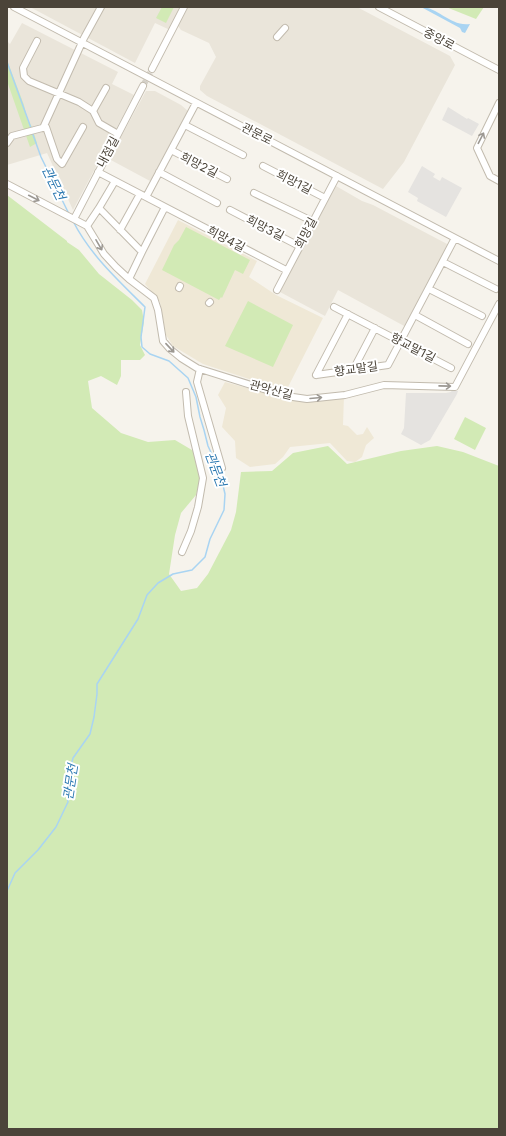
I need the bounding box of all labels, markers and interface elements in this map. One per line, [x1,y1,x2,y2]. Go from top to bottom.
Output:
street label: 중앙로 [421,24,457,53]
street label: 관문로 [239,119,275,148]
one-way arrow [478,132,486,144]
street label: 내점길 [93,134,122,170]
street label: 희망2길 [178,149,221,180]
water label: 관문천 [39,163,70,204]
street label: 희망1길 [274,166,315,197]
one-way arrow [28,195,40,202]
street label: 희망3길 [244,212,287,243]
street label: 희망길 [291,215,320,251]
street label: 희망4길 [205,222,248,255]
one-way arrow [96,239,104,251]
street label: 향교말1길 [388,329,438,366]
one-way arrow [165,343,174,353]
street label: 향교말길 [333,358,379,379]
street label: 관악산길 [248,377,294,402]
one-way arrow [438,383,451,390]
one-way arrow [309,394,322,401]
water label: 관문천 [202,449,230,490]
water label: 관문천 [59,762,81,801]

